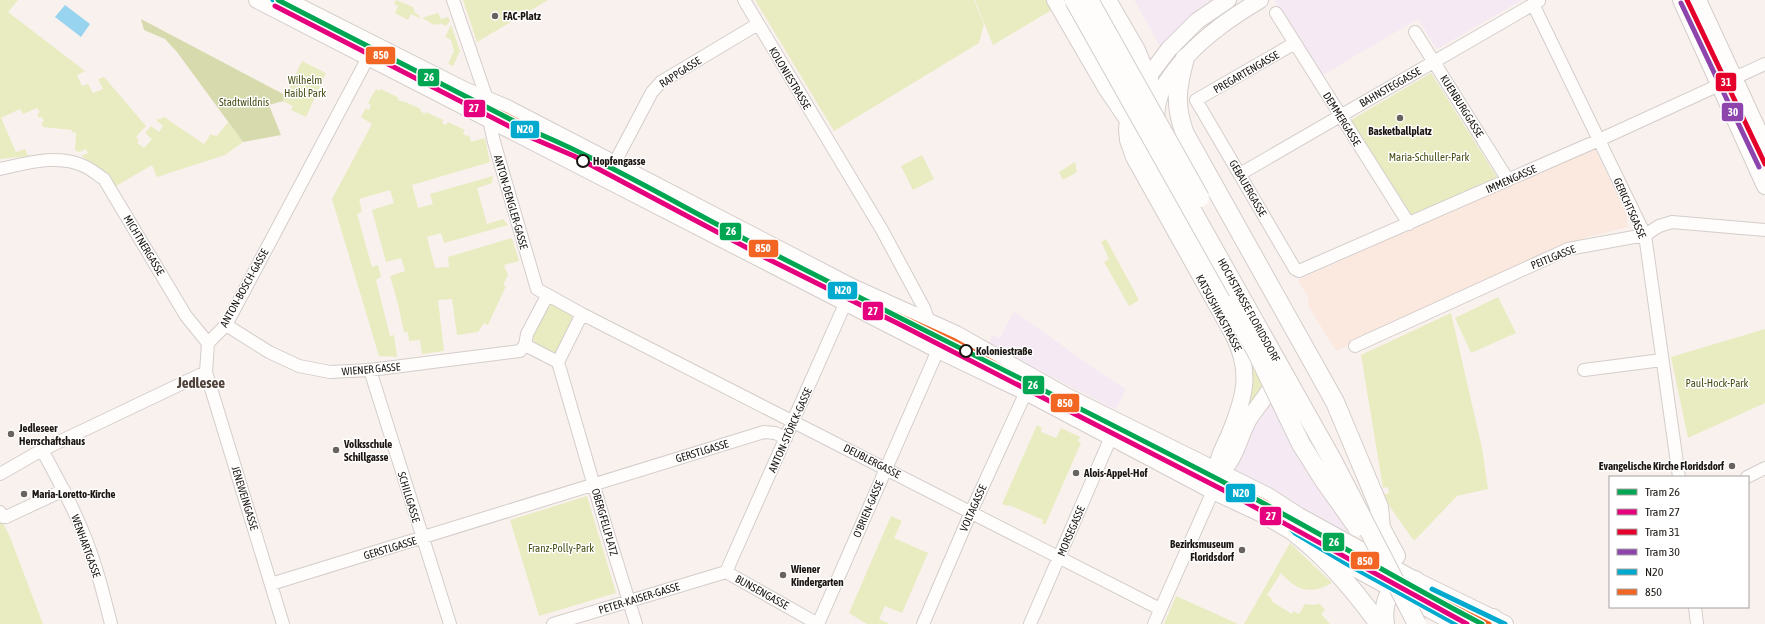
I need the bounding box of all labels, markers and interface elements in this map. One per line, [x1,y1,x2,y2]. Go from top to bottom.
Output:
place label: FAC-Platz [503,10,541,22]
marker: FAC-Platz [490,11,500,21]
street label: KOLONIESTRASSE [767,45,813,111]
line badge: 850 [365,46,396,65]
street label: PREGARTENGASSE [1211,48,1281,96]
text: 850 [373,49,389,61]
street label: RAPPGASSE [657,54,703,90]
street label: BAHNSTEGGASSE [1357,65,1423,109]
line badge: 26 [417,68,440,87]
text: 26 [424,71,434,83]
line badge: 31 [1715,72,1737,92]
street label: KUENBURGGASSE [1438,73,1486,140]
park label: Wilhelm Haibl Park [284,74,326,99]
text: 31 [1721,76,1731,88]
street label: DEMMERGASSE [1321,90,1363,148]
park label: Stadtwildnis [219,96,269,108]
line badge: 27 [463,99,486,118]
text: 27 [469,102,479,114]
line badge: 30 [1721,102,1744,122]
text: 30 [1728,106,1738,118]
marker: Basketballplatz [1395,113,1405,123]
line badge: N20 [510,120,540,139]
text: N20 [517,123,533,135]
place label: Basketballplatz [1368,125,1432,137]
park label: Maria-Schuller-Park [1389,151,1469,163]
street label: ANTON-DENGLER-GASSE [492,153,530,251]
marker: Hopfengasse [576,154,590,168]
place label: Hopfengasse [593,155,646,167]
street label: GEBAUERGASSE [1227,158,1269,218]
street label: IMMENGASSE [1484,162,1538,195]
street label: GERICHTSGASSE [1611,176,1649,240]
street label: MICHTNERGASSE [121,213,167,278]
line badge: 26 [719,222,742,241]
text: 26 [726,225,736,237]
line badge: 850 [748,239,779,258]
text: 850 [755,242,771,254]
street label: PEITLGASSE [1529,243,1577,271]
street label: ANTON-BOSCH-GASSE [218,246,271,329]
street label: HOCHSTRASSE FLORIDSDORF [1216,256,1283,364]
street label: KATSUSHIKASTRASSE [1194,273,1244,354]
line badge: N20 [827,281,858,300]
text: N20 [835,284,851,296]
line badge: 27 [862,301,884,321]
text: 27 [868,305,878,317]
marker: Koloniestraße [959,344,973,358]
place label: Koloniestraße [976,345,1033,357]
street label: WIENER GASSE [341,360,401,378]
district label: Jedlesee [176,374,225,391]
line badge: 26 [1022,375,1045,395]
park label: Paul-Hock-Park [1686,377,1749,389]
text: 26 [1028,379,1038,391]
street label: ANTON-STÖRCK-GASSE [766,386,814,474]
line badge: 850 [1050,393,1080,413]
text: 850 [1057,397,1073,409]
place label: Jedleseer Herrschaftshaus [18,422,85,447]
marker: Jedleseer Herrschaftshaus [6,429,16,439]
street label: GERSTLGASSE [674,437,730,465]
place label: Volksschule Schillgasse [343,438,392,463]
street label: DEUBLERGASSE [842,442,903,481]
marker: Volksschule Schillgasse [331,445,341,455]
place label: Evangelische Kirche Floridsdorf [1599,460,1725,472]
marker: Evangelische Kirche Floridsdorf [1727,461,1737,471]
street label: JENEWEINGASSE [230,464,261,532]
place label: Alois-Appel-Hof [1083,467,1149,479]
marker: Alois-Appel-Hof [1071,468,1081,478]
street label: SCHILLGASSE [396,470,422,524]
legend [1609,476,1749,608]
street label: O'BRIEN-GASSE [851,478,886,539]
street label: VOLTAGASSE [957,482,989,533]
line badge: N20 [1225,483,1256,503]
text: Tram 26 [1645,485,1680,499]
street label: OBERGFELLPLATZ [590,487,620,557]
text: N20 [1233,487,1249,499]
place label: Maria-Loretto-Kirche [32,488,116,500]
marker: Maria-Loretto-Kirche [19,489,29,499]
street label: MORSEGASSE [1055,504,1087,558]
text: Tram 27 [1645,505,1680,519]
line badge: 27 [1259,506,1282,526]
text: 27 [1266,510,1276,522]
street label: WENHARTGASSE [69,513,103,579]
text: Tram 31 [1645,525,1680,539]
line badge: 26 [1322,532,1345,552]
street label: GERSTLGASSE [362,534,418,562]
text: 26 [1329,536,1339,548]
place label: Bezirksmuseum Floridsdorf [1170,538,1235,563]
park label: Franz-Polly-Park [528,542,594,554]
marker: Bezirksmuseum Floridsdorf [1237,545,1247,555]
text: Tram 30 [1645,545,1680,559]
line badge: 850 [1350,551,1380,570]
text: 850 [1357,555,1373,567]
place label: Wiener Kindergarten [790,563,844,588]
text: N20 [1645,565,1664,579]
marker: Wiener Kindergarten [778,570,788,580]
street label: BUNSENGASSE [733,572,791,612]
street label: PETER-KAISER-GASSE [597,580,681,616]
text: 850 [1645,585,1662,599]

